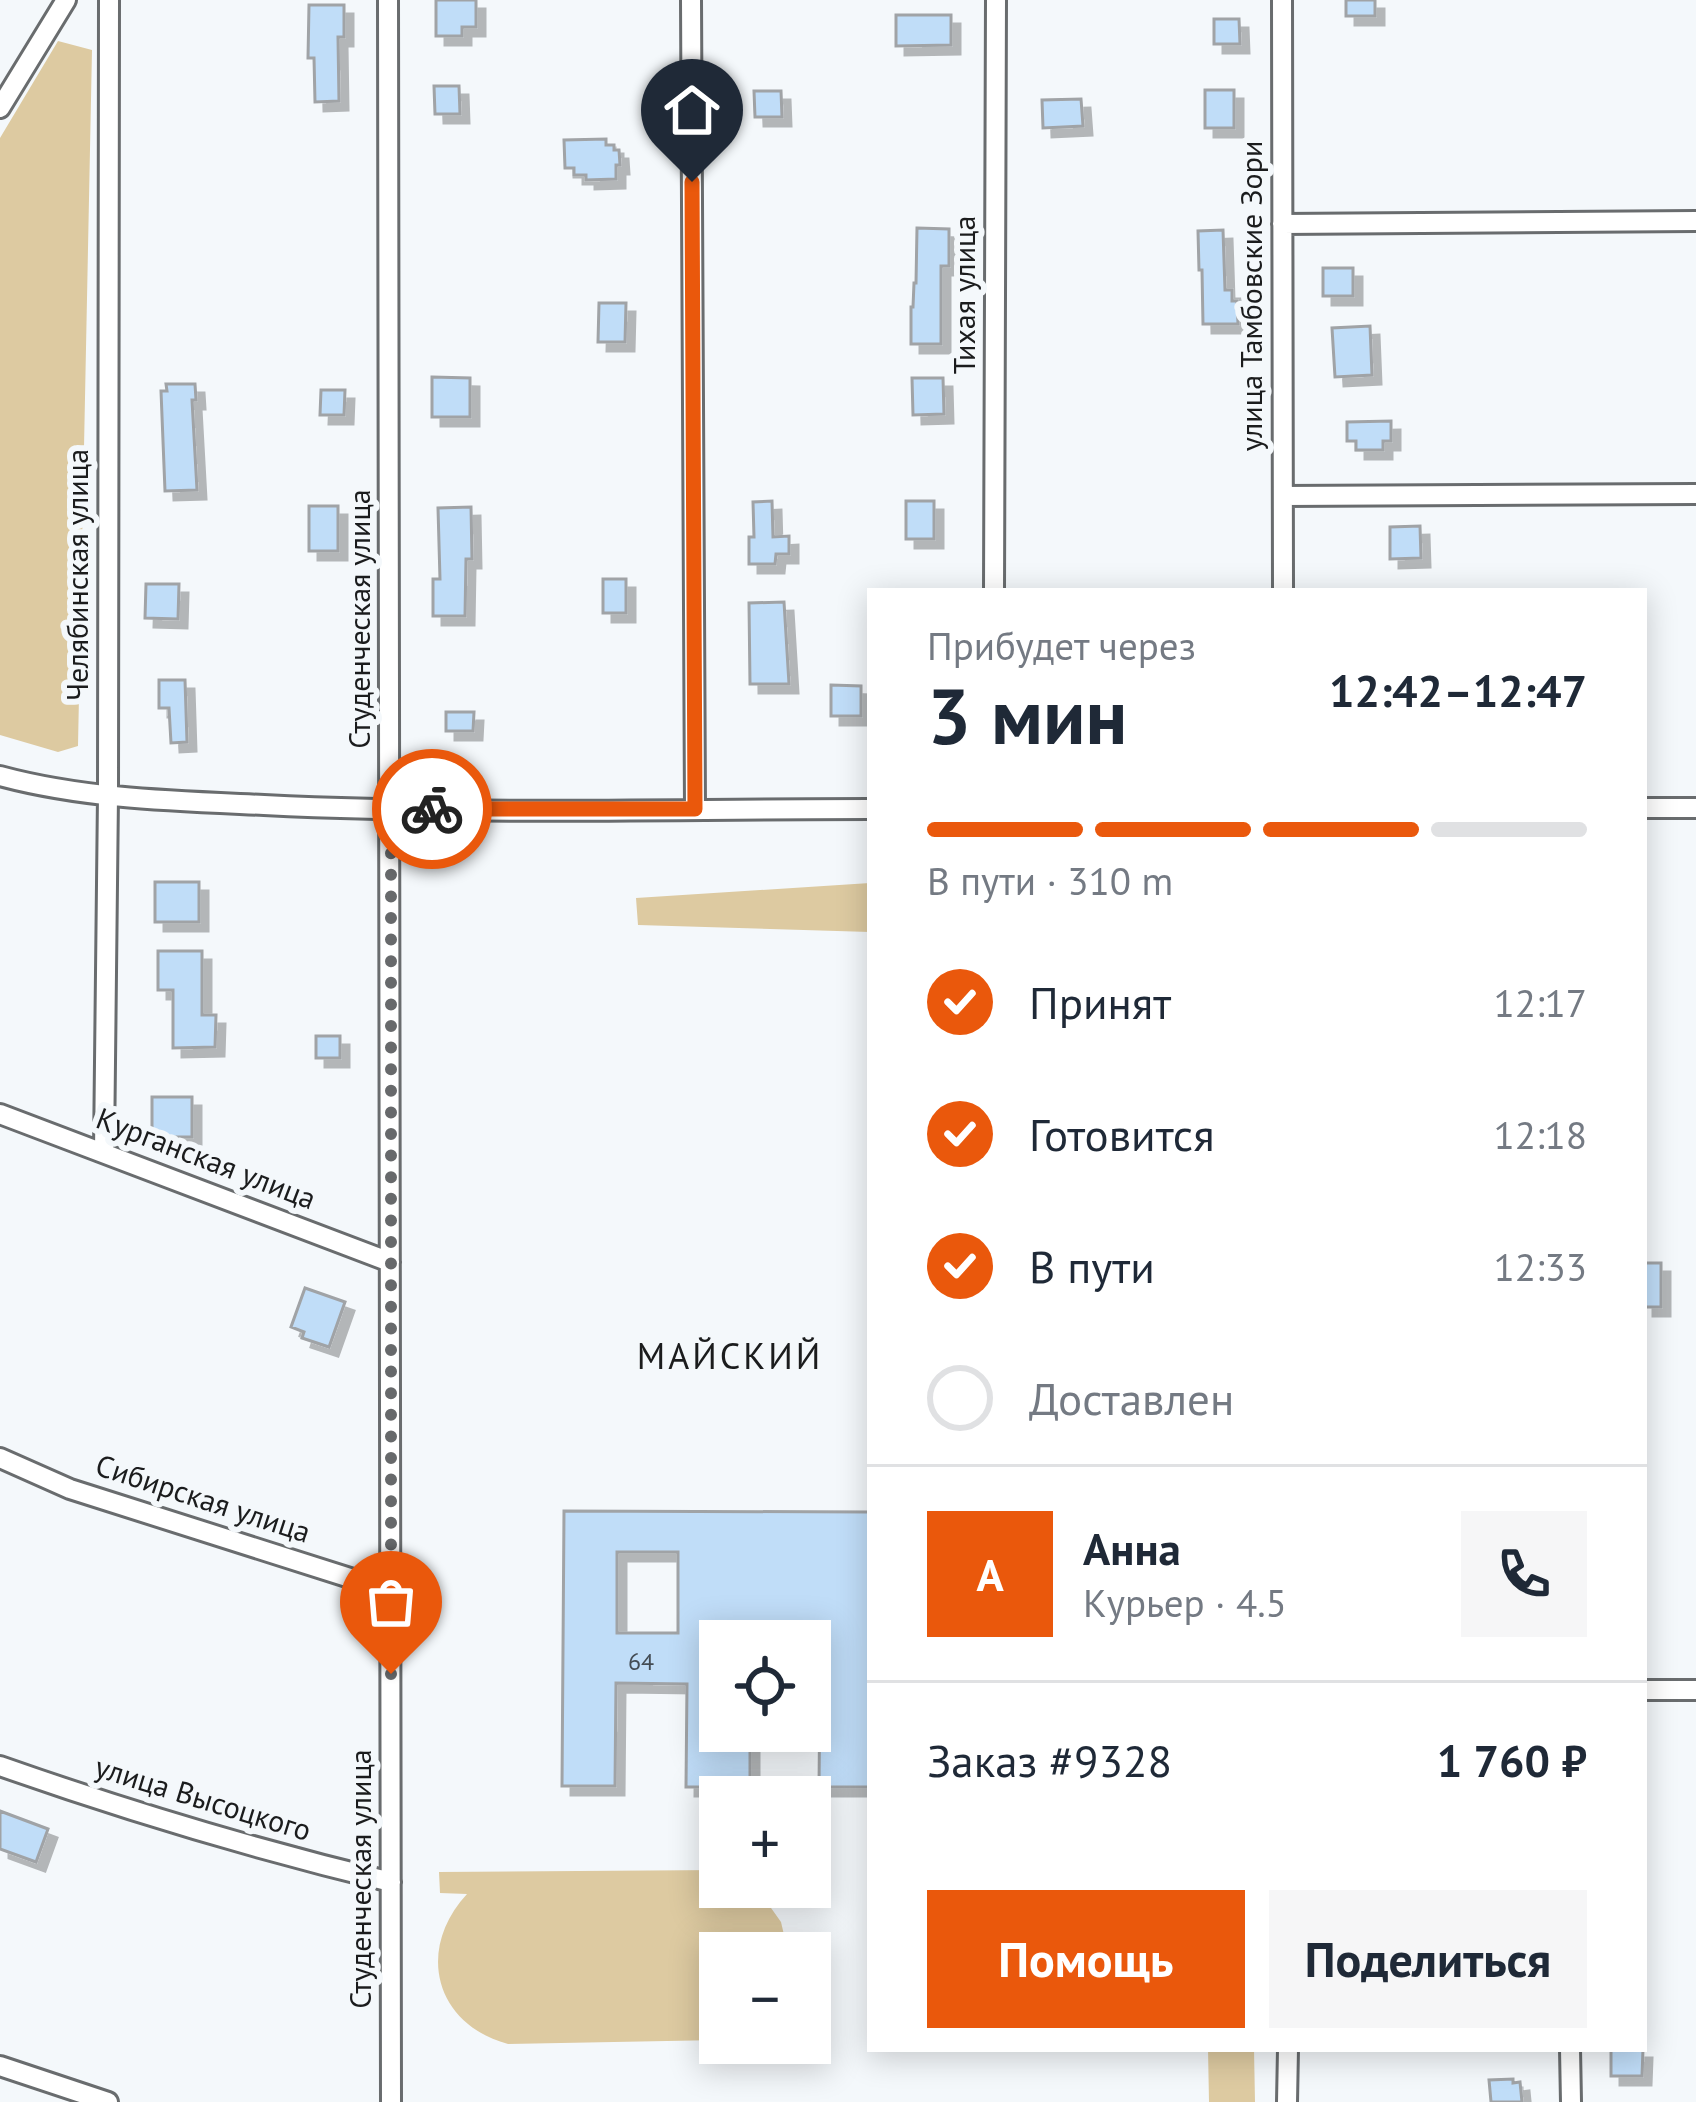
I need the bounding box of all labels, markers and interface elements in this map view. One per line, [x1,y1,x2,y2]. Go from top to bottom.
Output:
pin [641,59,743,182]
icon: home [659,77,725,143]
street label: улица Тамбовские Зори [1231,141,1270,451]
street label: Тихая улица [944,216,983,374]
street label: Челябинская улица [57,449,96,701]
street label: Студенческая улица [339,489,378,749]
text: Прибудет через [927,620,1196,671]
text: 12:42–12:47 [1329,661,1587,719]
text: 3 мин [927,665,1127,766]
courier [372,749,492,869]
icon: bike [399,776,465,842]
text: В пути · 310 m [927,855,1173,906]
icon: check [927,969,993,1035]
text: Принят [1029,973,1171,1031]
text: 12:17 [1493,977,1587,1028]
street label: Курганская улица [91,1098,322,1217]
icon: check [927,1101,993,1167]
text: Готовится [1029,1105,1215,1163]
text: 12:18 [1493,1109,1587,1160]
icon: check [927,1233,993,1299]
text: В пути [1029,1237,1155,1295]
text: 12:33 [1493,1241,1587,1292]
district label: МАЙСКИЙ [637,1332,823,1379]
text: Доставлен [1029,1369,1234,1427]
street label: Сибирская улица [91,1444,316,1551]
button: phone [1461,1511,1587,1637]
text: Анна [1083,1519,1181,1577]
text: А [976,1545,1004,1603]
pin [340,1551,442,1674]
icon: bag [358,1569,424,1635]
text: Курьер · 4.5 [1083,1577,1287,1628]
map controls [699,1620,831,2064]
button: locate [699,1620,831,1752]
house number: 64 [628,1646,654,1677]
text: Заказ #9328 [927,1731,1172,1789]
text: 1 760 ₽ [1437,1731,1587,1789]
street label: улица Высоцкого [91,1746,316,1849]
street label: Студенческая улица [340,1749,379,2009]
button: + [699,1776,831,1908]
button: Помощь [927,1890,1245,2028]
button: Поделиться [1269,1890,1587,2028]
button: − [699,1932,831,2064]

